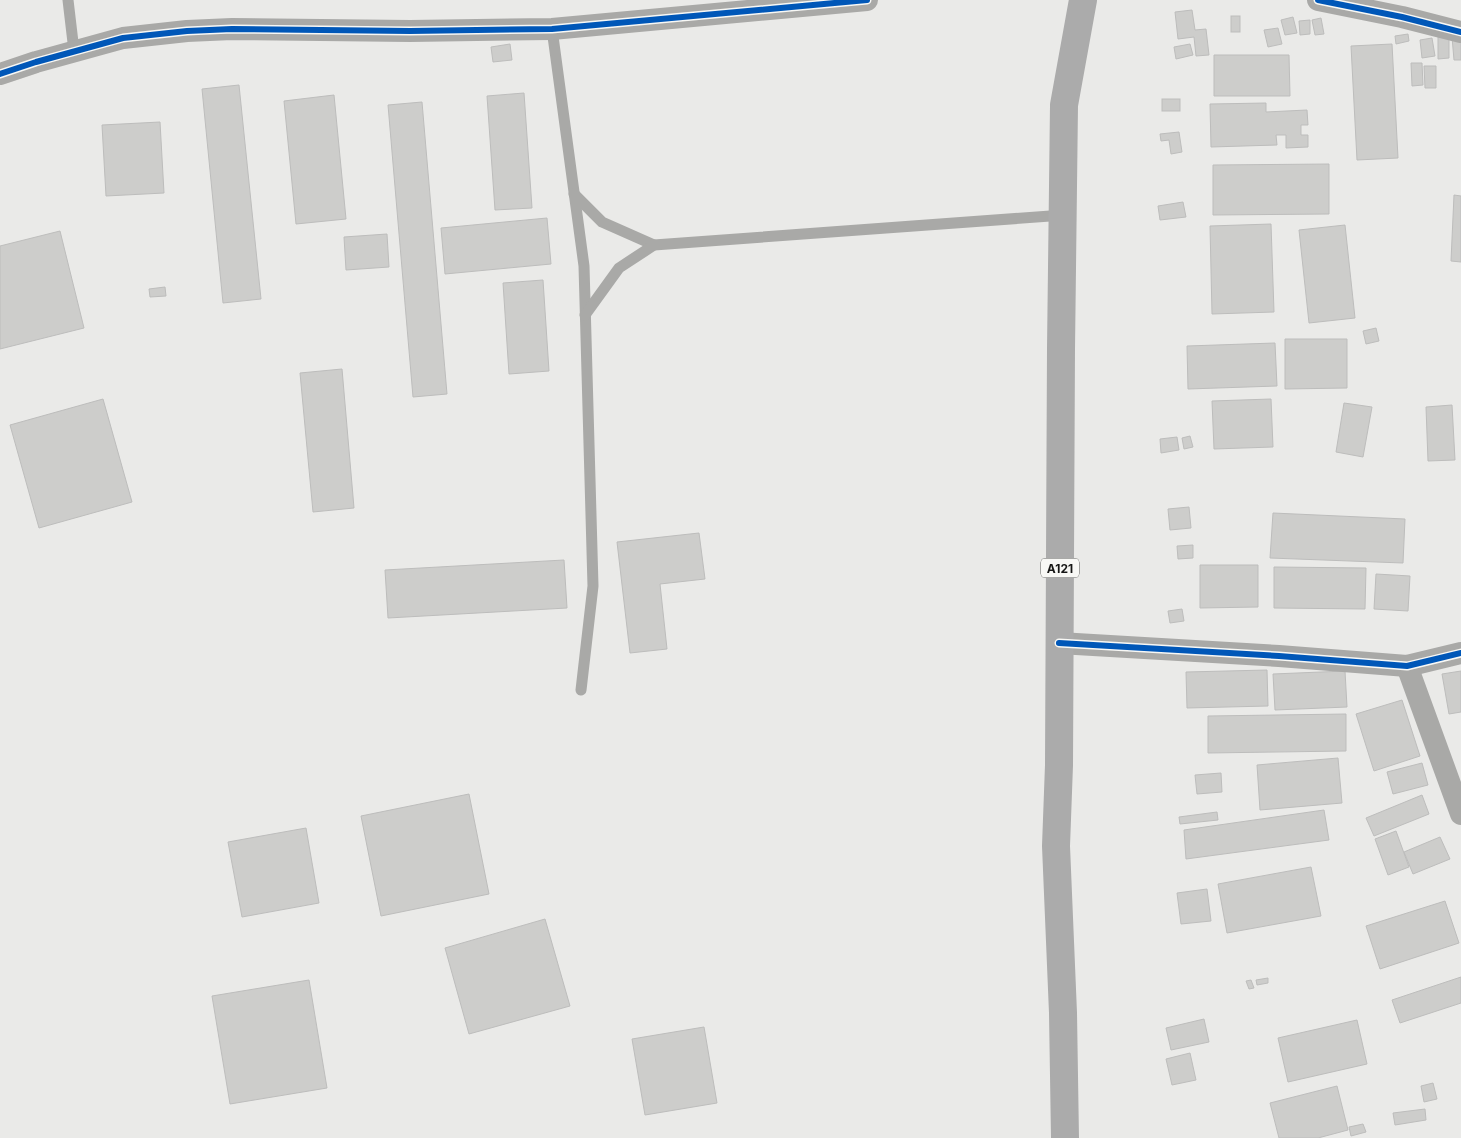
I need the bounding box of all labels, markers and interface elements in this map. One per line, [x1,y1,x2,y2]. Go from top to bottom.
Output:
road number: A121 [1041,558,1079,578]

